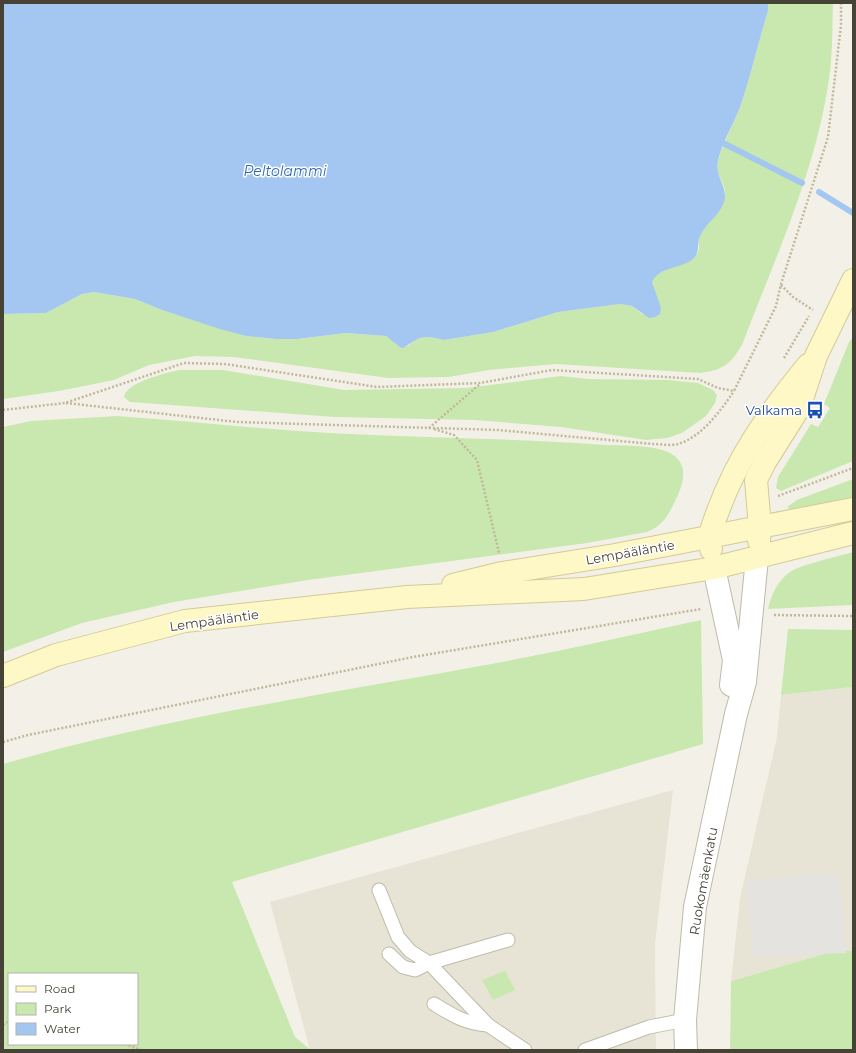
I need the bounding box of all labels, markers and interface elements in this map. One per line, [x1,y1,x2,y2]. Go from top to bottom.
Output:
water label: Peltolammi [243,162,327,180]
bus stop icon: Valkama [805,400,825,420]
place label: Valkama [746,402,802,418]
street label: Lempääläntie [584,536,676,568]
street label: Lempääläntie [168,606,260,634]
street label: Ruokomäenkatu [686,826,720,936]
legend [8,973,138,1045]
text: Road [44,981,75,996]
text: Park [44,1001,72,1016]
text: Water [44,1021,81,1036]

